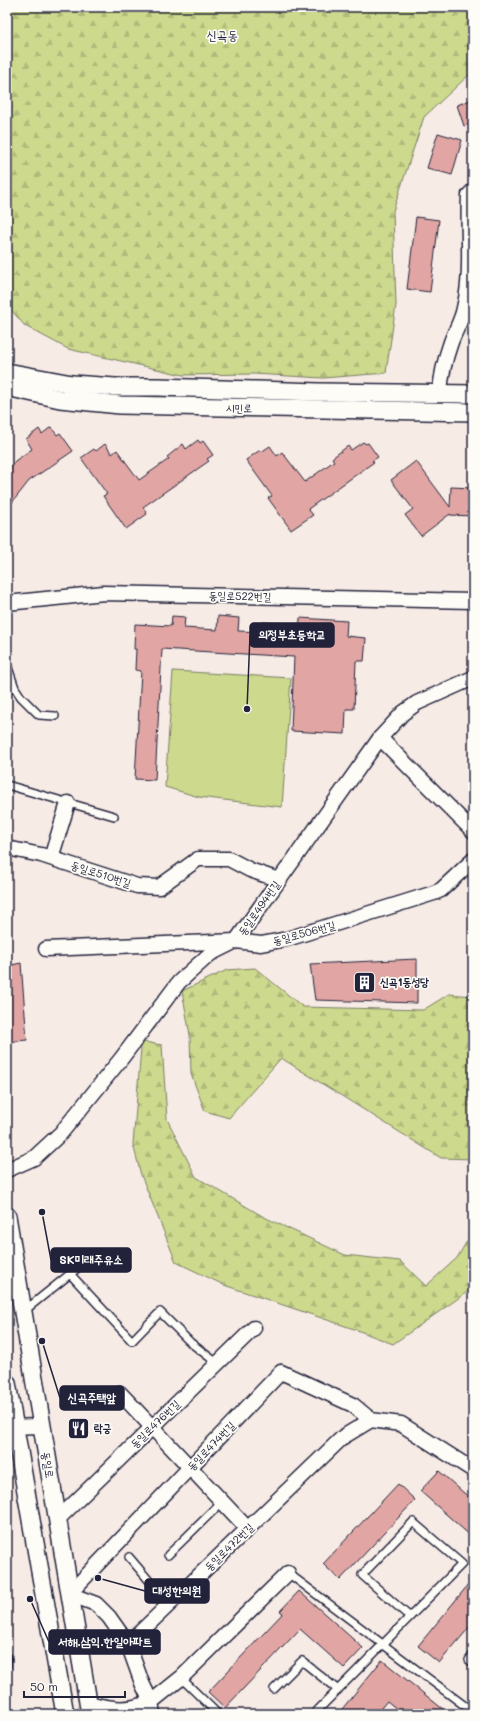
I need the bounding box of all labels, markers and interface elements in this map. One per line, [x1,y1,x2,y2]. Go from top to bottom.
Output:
district label: 신곡동 [206,26,238,43]
street label: 시민로 [226,400,253,415]
street label: 동일로522번길 [208,587,272,604]
callout: 의정부초등학교 [250,623,334,647]
text: 의정부초등학교 [258,626,326,642]
street label: 동일로510번길 [69,857,133,890]
street label: 동일로494번길 [234,877,283,938]
street label: 동일로506번길 [271,917,337,948]
building icon: 신곡1동성당 [352,969,378,995]
place label: 신곡1동성당 [380,974,429,989]
callout: SK미래주유소 [51,1248,131,1272]
text: SK미래주유소 [59,1251,123,1267]
callout: 신곡주택앞 [60,1386,124,1410]
text: 신곡주택앞 [68,1389,116,1405]
street label: 동일로476번길 [127,1396,183,1451]
restaurant icon: 락궁 [66,1415,92,1441]
street label: 동일로474번길 [183,1418,238,1474]
place label: 락궁 [94,1420,112,1435]
street label: 동일로 [39,1451,58,1479]
street label: 동일로472번길 [201,1519,257,1574]
callout: 대성한의원 [145,1579,209,1603]
text: 대성한의원 [152,1582,201,1598]
callout: 서해.삼익.한일아파트 [49,1630,160,1654]
text: 서해.삼익.한일아파트 [58,1633,152,1649]
scale bar [24,1673,125,1699]
text: 50 m [30,1678,58,1694]

